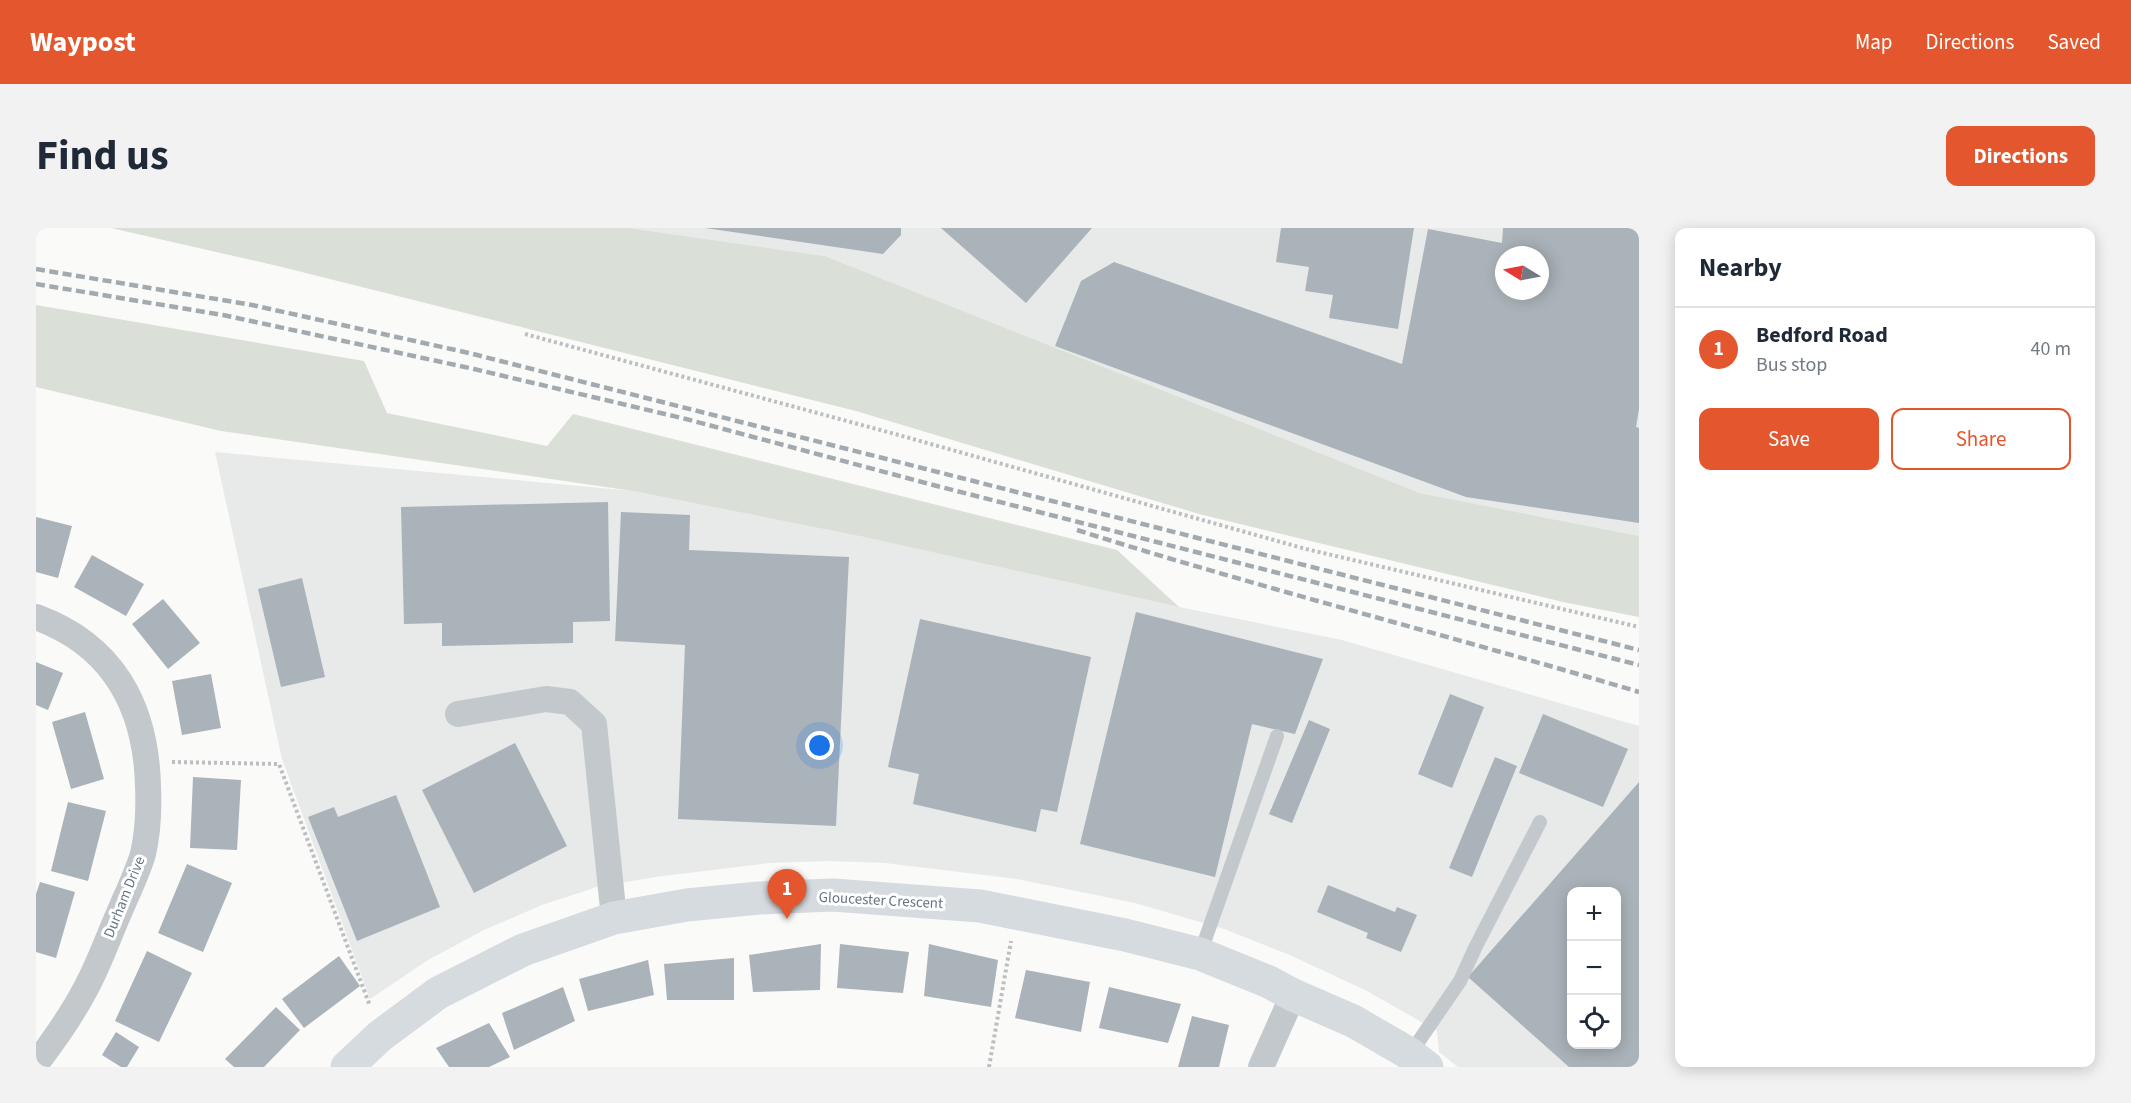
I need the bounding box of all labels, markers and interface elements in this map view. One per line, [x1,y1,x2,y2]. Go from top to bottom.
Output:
text: Waypost [30,22,136,62]
text: Map [1855,27,1893,57]
text: Directions [1926,27,2014,57]
text: Saved [2047,27,2101,57]
text: Find us [36,126,169,186]
button: Directions [1946,126,2095,186]
north arrow [1495,246,1549,300]
text: Nearby [1699,249,1782,286]
text: Bedford Road [1756,319,1888,351]
text: 1 [1713,335,1724,363]
text: 40 m [2031,335,2071,363]
text: Bus stop [1756,351,1827,379]
button: Save [1699,408,1879,470]
button: Share [1891,408,2071,470]
your location [805,731,834,760]
street label: Durham Drive [99,853,150,941]
pin: 1 [768,870,807,919]
street label: Gloucester Crescent [818,887,944,914]
map controls [1567,887,1621,1049]
button: + [1567,887,1621,941]
button: − [1567,941,1621,995]
button: locate [1567,995,1621,1049]

